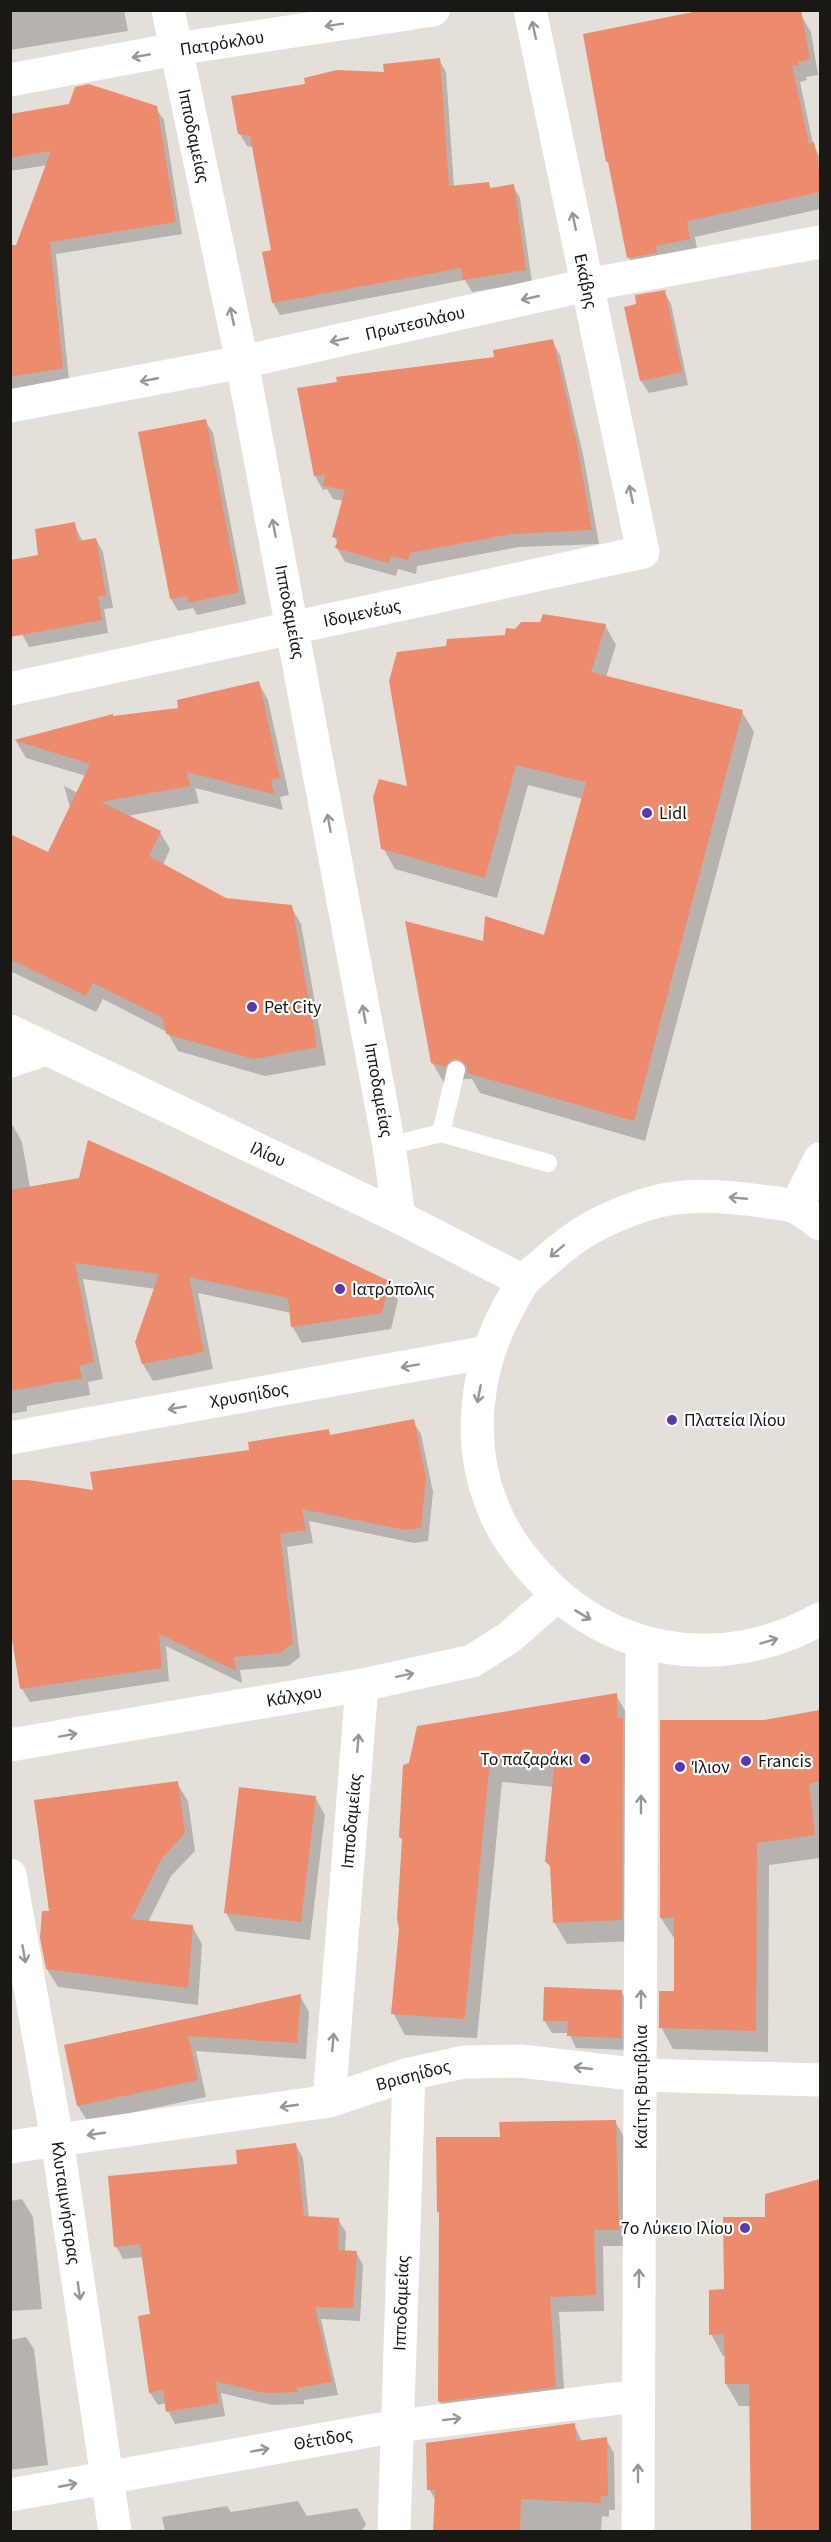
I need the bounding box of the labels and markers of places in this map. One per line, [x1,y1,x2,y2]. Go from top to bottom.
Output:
place label: Lidl [659,801,687,826]
marker: Lidl [640,806,654,820]
place label: Pet City [264,995,322,1020]
marker: Pet City [245,1000,259,1014]
place label: Ιατρόπολις [352,1277,435,1302]
marker: Ιατρόπολις [333,1282,347,1296]
place label: Πλατεία Ιλίου [684,1408,786,1433]
marker: Πλατεία Ιλίου [665,1413,679,1427]
place label: Το παζαράκι [480,1747,573,1772]
place label: Francis [758,1749,811,1774]
marker: Το παζαράκι [578,1752,592,1766]
marker: Francis [739,1754,753,1768]
place label: Ίλιον [691,1755,730,1780]
marker: Ίλιον [673,1760,687,1774]
place label: 7ο Λύκειο Ιλίου [621,2216,733,2241]
marker: 7ο Λύκειο Ιλίου [738,2221,752,2235]

